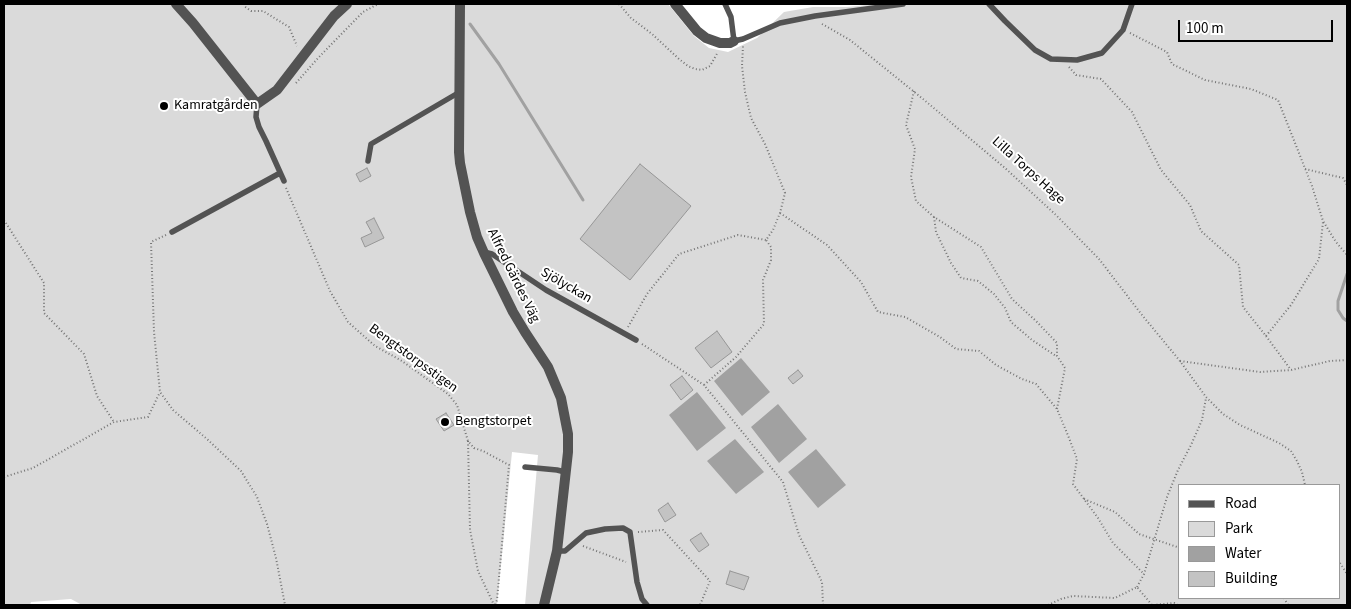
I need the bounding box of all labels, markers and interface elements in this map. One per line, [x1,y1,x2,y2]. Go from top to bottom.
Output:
scale bar [1181,10,1336,42]
text: 100 m [1186,18,1224,39]
place label: Kamratgården [174,98,258,114]
marker: Kamratgården [158,100,170,112]
street label: Lilla Torps Hage [988,134,1068,208]
street label: Alfred Gärdes Väg [483,226,543,326]
street label: Sjölyckan [537,265,595,307]
street label: Bengtstorpsstigen [365,321,461,397]
place label: Bengtstorpet [455,414,531,430]
marker: Bengtstorpet [439,416,451,428]
legend [1178,484,1341,599]
text: Road [1225,493,1257,514]
text: Park [1225,518,1253,539]
text: Water [1225,543,1261,564]
text: Building [1225,568,1277,589]

